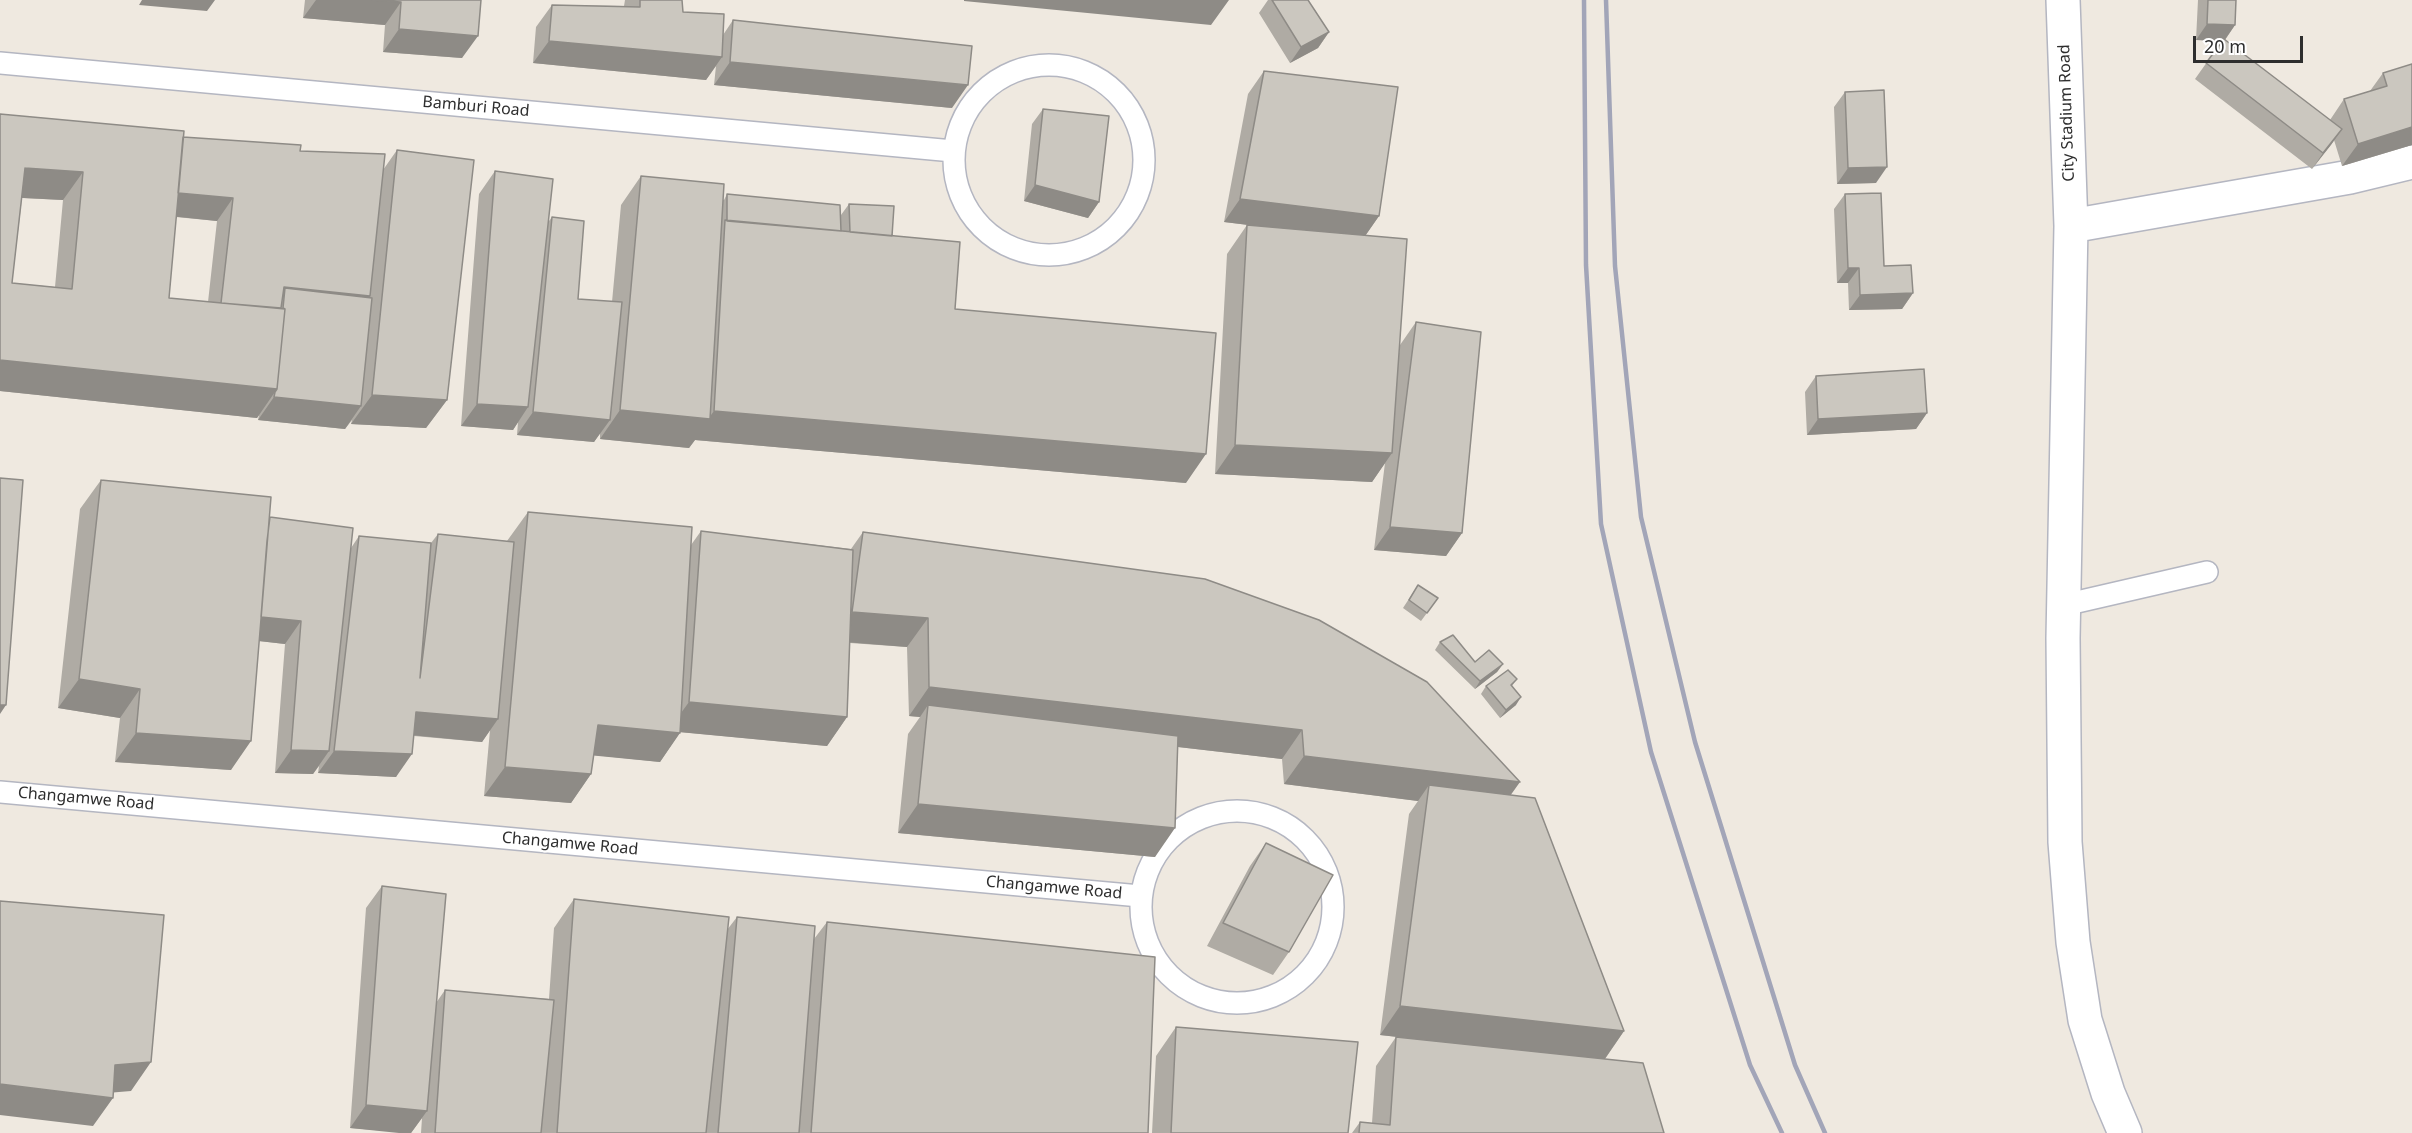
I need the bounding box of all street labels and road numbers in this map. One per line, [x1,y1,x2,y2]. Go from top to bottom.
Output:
street label: City Stadium Road [2055,44,2079,182]
street label: Bamburi Road [422,93,530,121]
street label: Changamwe Road [17,783,155,815]
street label: Changamwe Road [501,828,639,860]
street label: Changamwe Road [985,872,1123,904]

